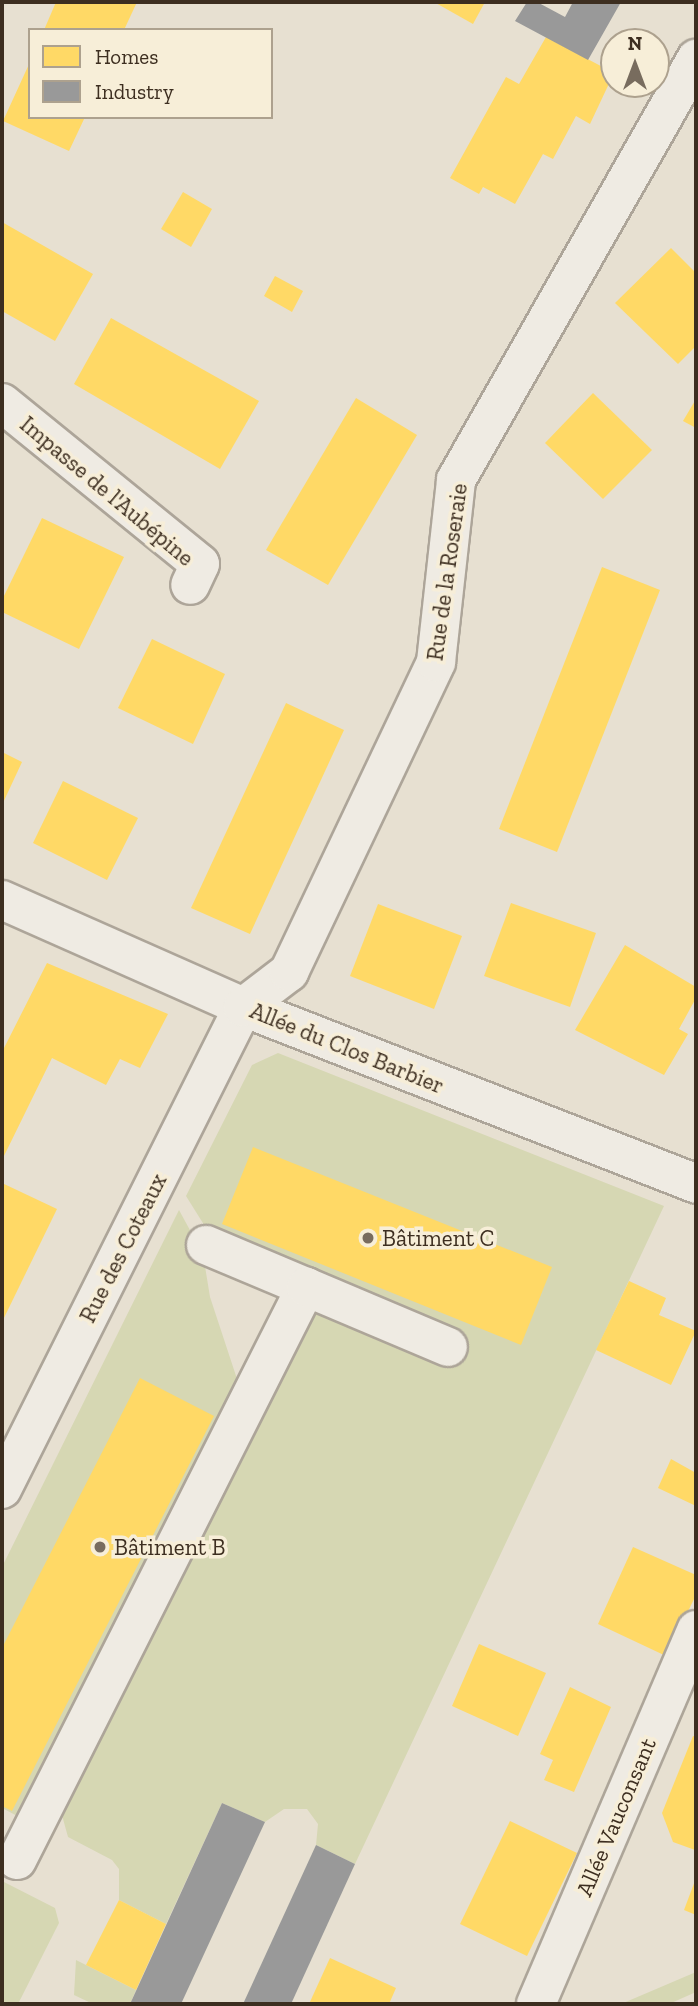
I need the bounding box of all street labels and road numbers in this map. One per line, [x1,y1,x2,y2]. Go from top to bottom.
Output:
street label: Impasse de l'Aubépine [15,410,199,572]
street label: Rue de la Roseraie [421,482,473,662]
street label: Allée du Clos Barbier [246,996,448,1100]
street label: Rue des Coteaux [74,1169,172,1327]
street label: Allée Vauconsant [570,1733,662,1901]

